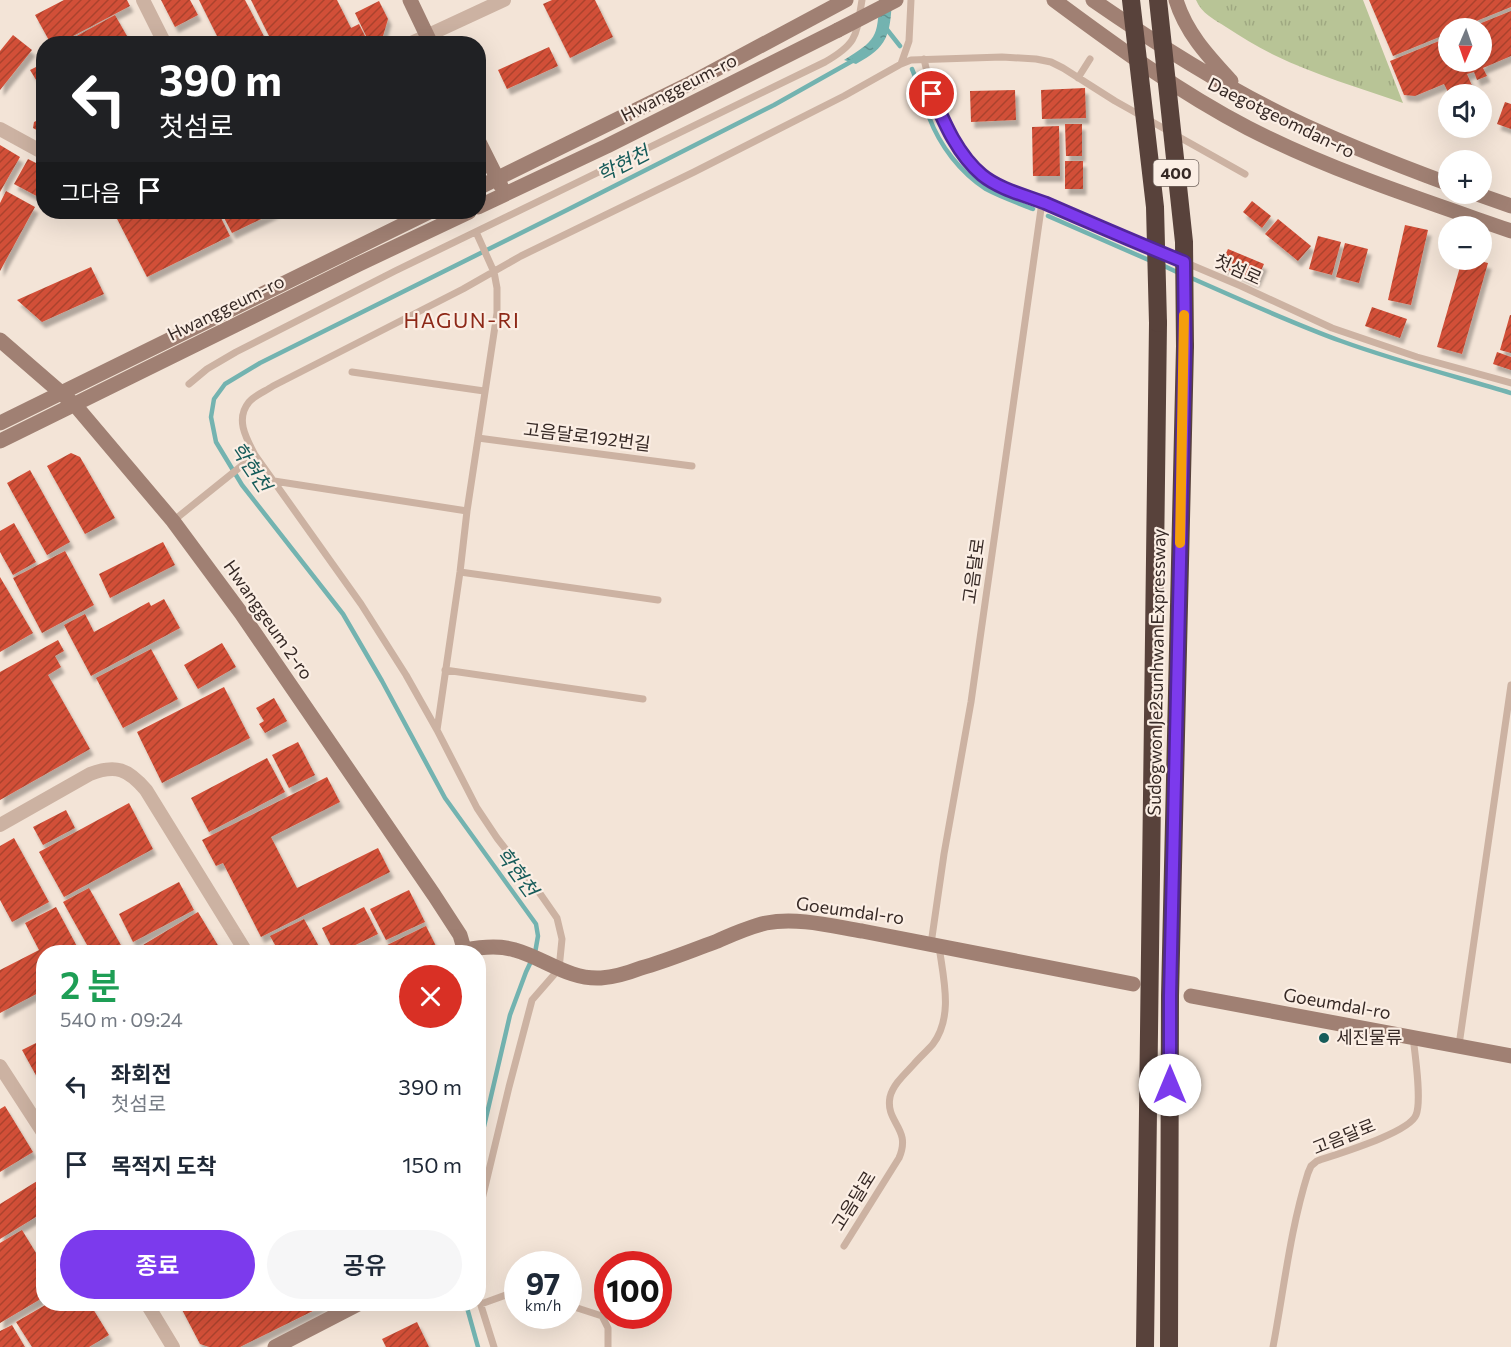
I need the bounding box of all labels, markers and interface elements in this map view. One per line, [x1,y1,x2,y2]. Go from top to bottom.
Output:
north arrow [1438,18,1492,72]
map controls [1438,18,1492,270]
street label: Hwanggeum-ro [617,48,740,126]
text: 390 m [159,53,282,105]
icon: left [60,60,138,138]
pin [906,68,957,119]
street label: Daegotgeomdan-ro [1204,72,1358,162]
icon: arrive [915,77,948,110]
button: sound [1438,84,1492,138]
text: 첫섬로 [159,109,234,142]
water label: 학현천 [593,139,655,186]
button: + [1438,150,1492,204]
road number: 400 [1154,160,1198,186]
icon: arrive [133,174,166,207]
text: 그다음 [60,179,121,206]
button: − [1438,216,1492,270]
street label: 첫섬로 [1211,249,1266,289]
street label: Hwanggeum-ro [164,269,288,345]
district label: HAGUN-RI [404,307,520,332]
street label: 고음달로192번길 [522,417,652,455]
water label: 학현천 [226,437,279,498]
street label: Sudogwon Je2sunhwan Expressway [1142,528,1170,816]
street label: 고음달로 [958,537,989,605]
street label: Hwanggeum 2-ro [219,555,318,683]
water label: 학현천 [492,842,545,903]
street label: Goeumdal-ro [795,892,906,928]
text: 2 분 [60,962,120,1006]
button: close [399,965,462,1028]
street label: Goeumdal-ro [1282,983,1393,1023]
text: 540 m · 09:24 [60,1007,183,1031]
place label: 세진물류 [1336,1026,1402,1048]
marker: 세진물류 [1317,1031,1331,1045]
position arrow [1138,1053,1202,1117]
text: 좌회전 [111,1060,172,1087]
icon: left [60,1070,93,1103]
text: 390 m [398,1073,462,1100]
text: 첫섬로 [111,1091,166,1115]
street label: 고음달로 [1309,1113,1378,1159]
icon: arrive [60,1148,93,1181]
text: 150 m [402,1151,462,1178]
text: 목적지 도착 [111,1152,216,1179]
street label: 고음달로 [826,1167,880,1234]
button: 종료 [60,1230,255,1299]
button: 공유 [267,1230,462,1299]
speed limit sign: 100 [594,1251,672,1329]
text: 97 [526,1264,560,1301]
text: km/h [525,1296,561,1314]

